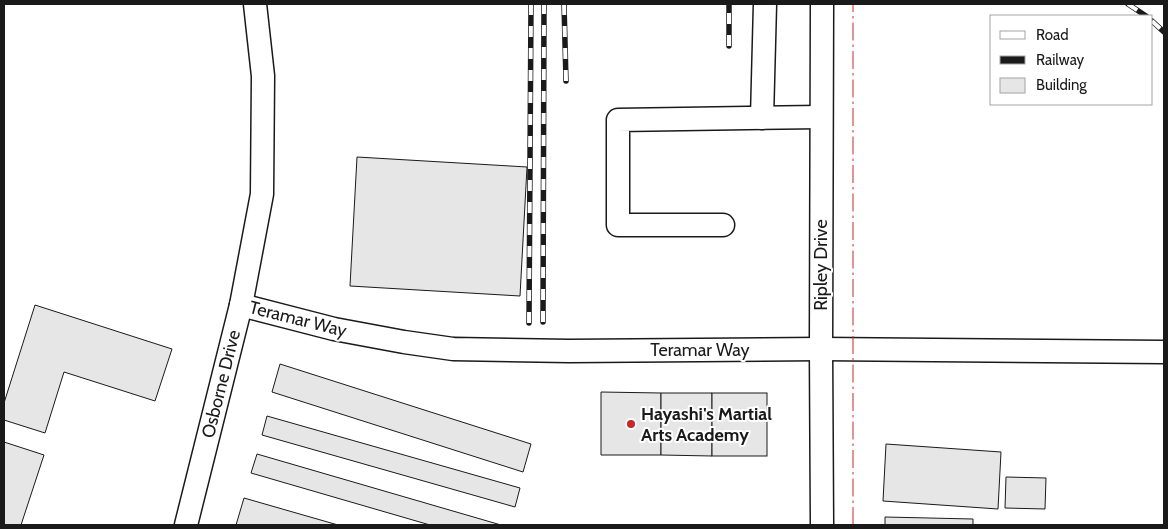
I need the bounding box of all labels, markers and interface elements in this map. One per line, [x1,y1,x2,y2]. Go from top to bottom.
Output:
legend [990,15,1153,105]
text: Road [1036,26,1069,44]
text: Railway [1036,51,1085,69]
text: Building [1036,76,1087,94]
street label: Ripley Drive [810,219,832,311]
street label: Teramar Way [247,296,349,342]
street label: Osborne Drive [197,328,245,440]
street label: Teramar Way [650,339,750,361]
place label: Hayashi's Martial Arts Academy [641,403,772,446]
marker: Hayashi's Martial Arts Academy [625,418,637,430]

